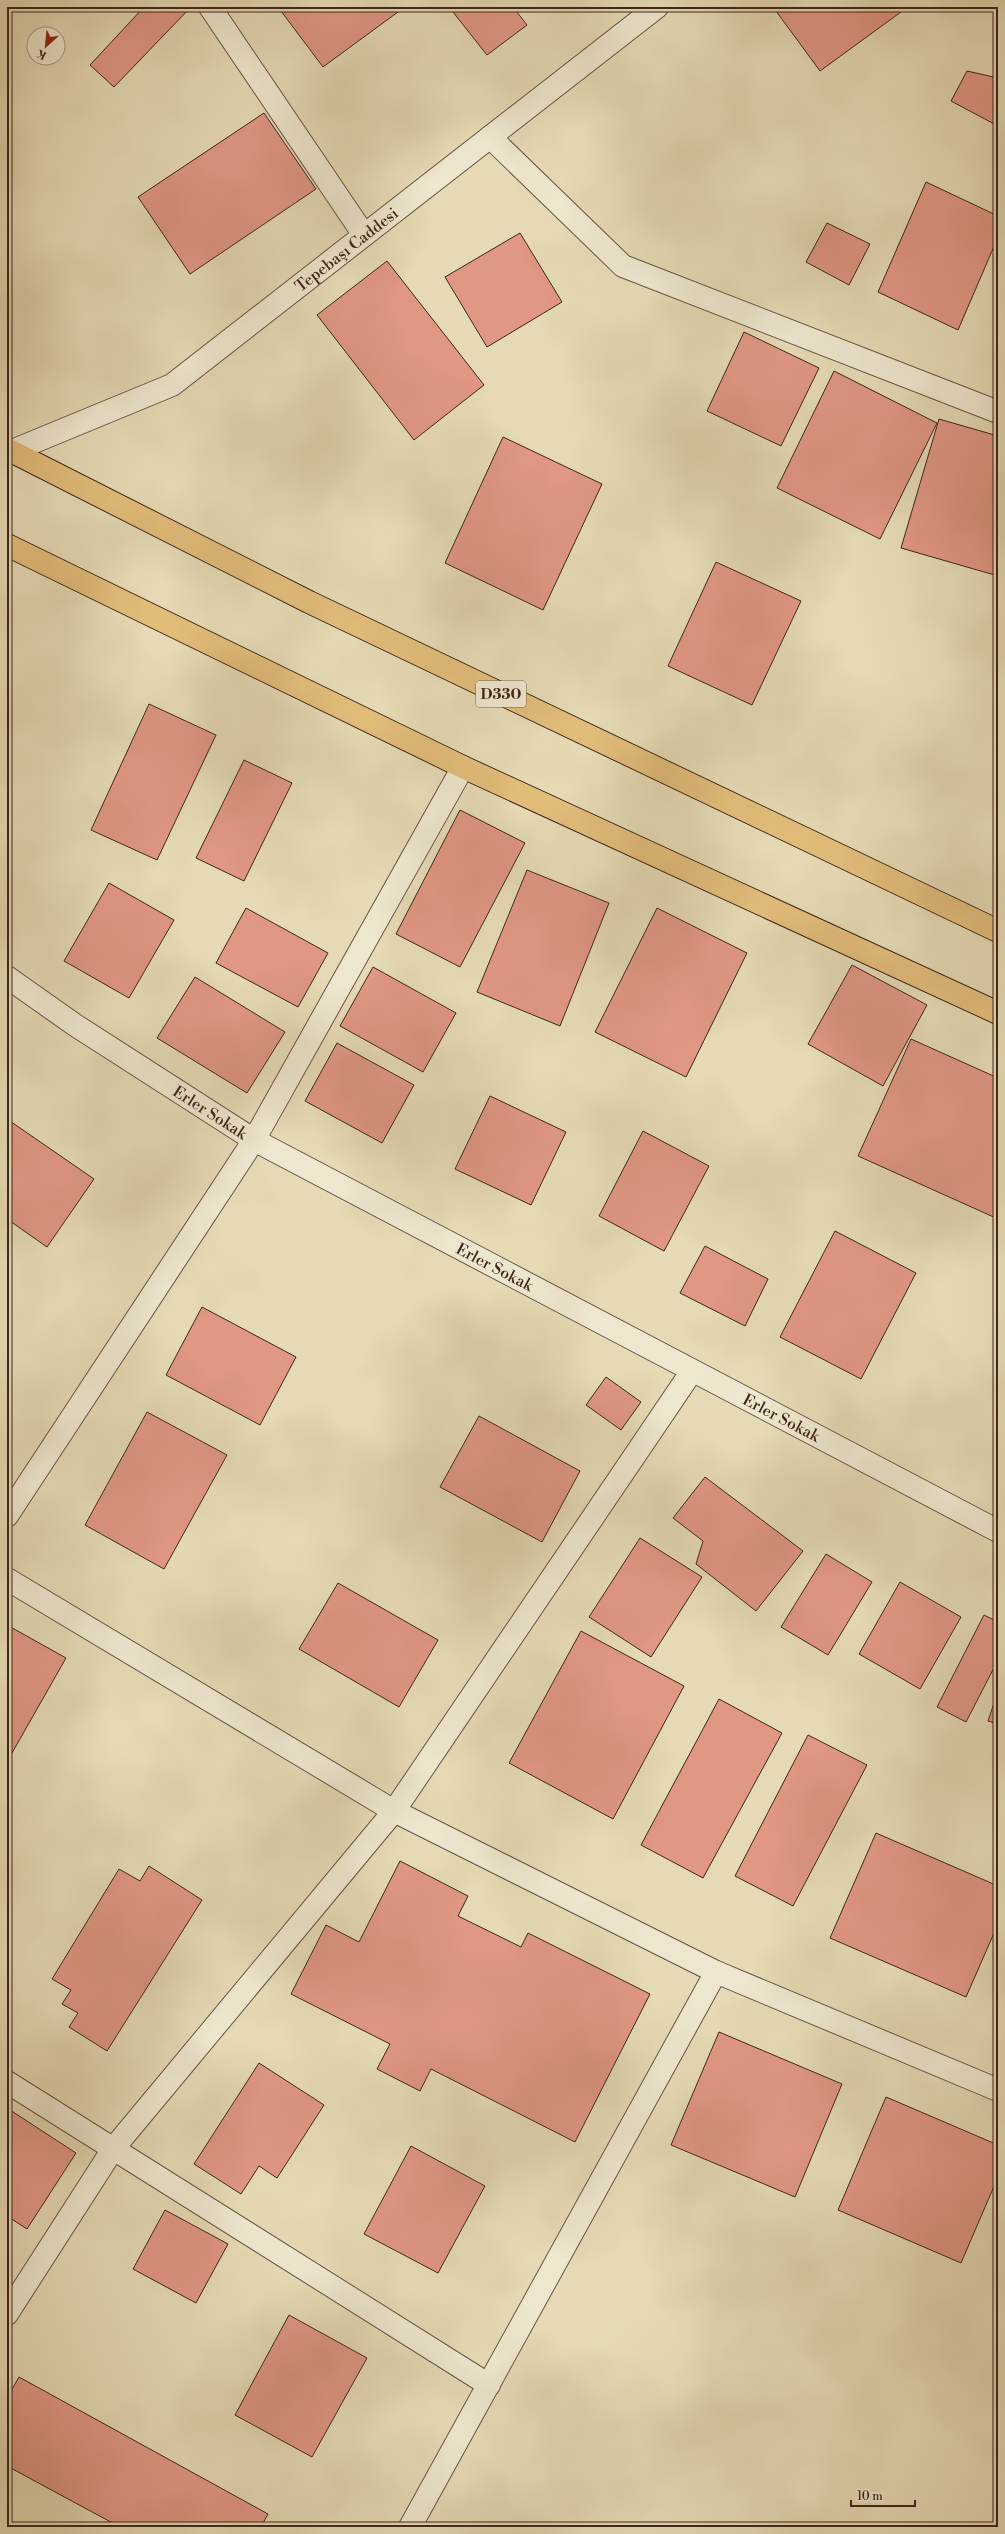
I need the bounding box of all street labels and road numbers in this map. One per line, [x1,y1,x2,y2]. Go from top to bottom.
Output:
street label: Tepebaşı Caddesi [291,203,403,297]
road number: D330 [476,681,526,707]
street label: Erler Sokak [169,1082,252,1145]
street label: Erler Sokak [452,1239,538,1297]
street label: Erler Sokak [739,1390,825,1447]

